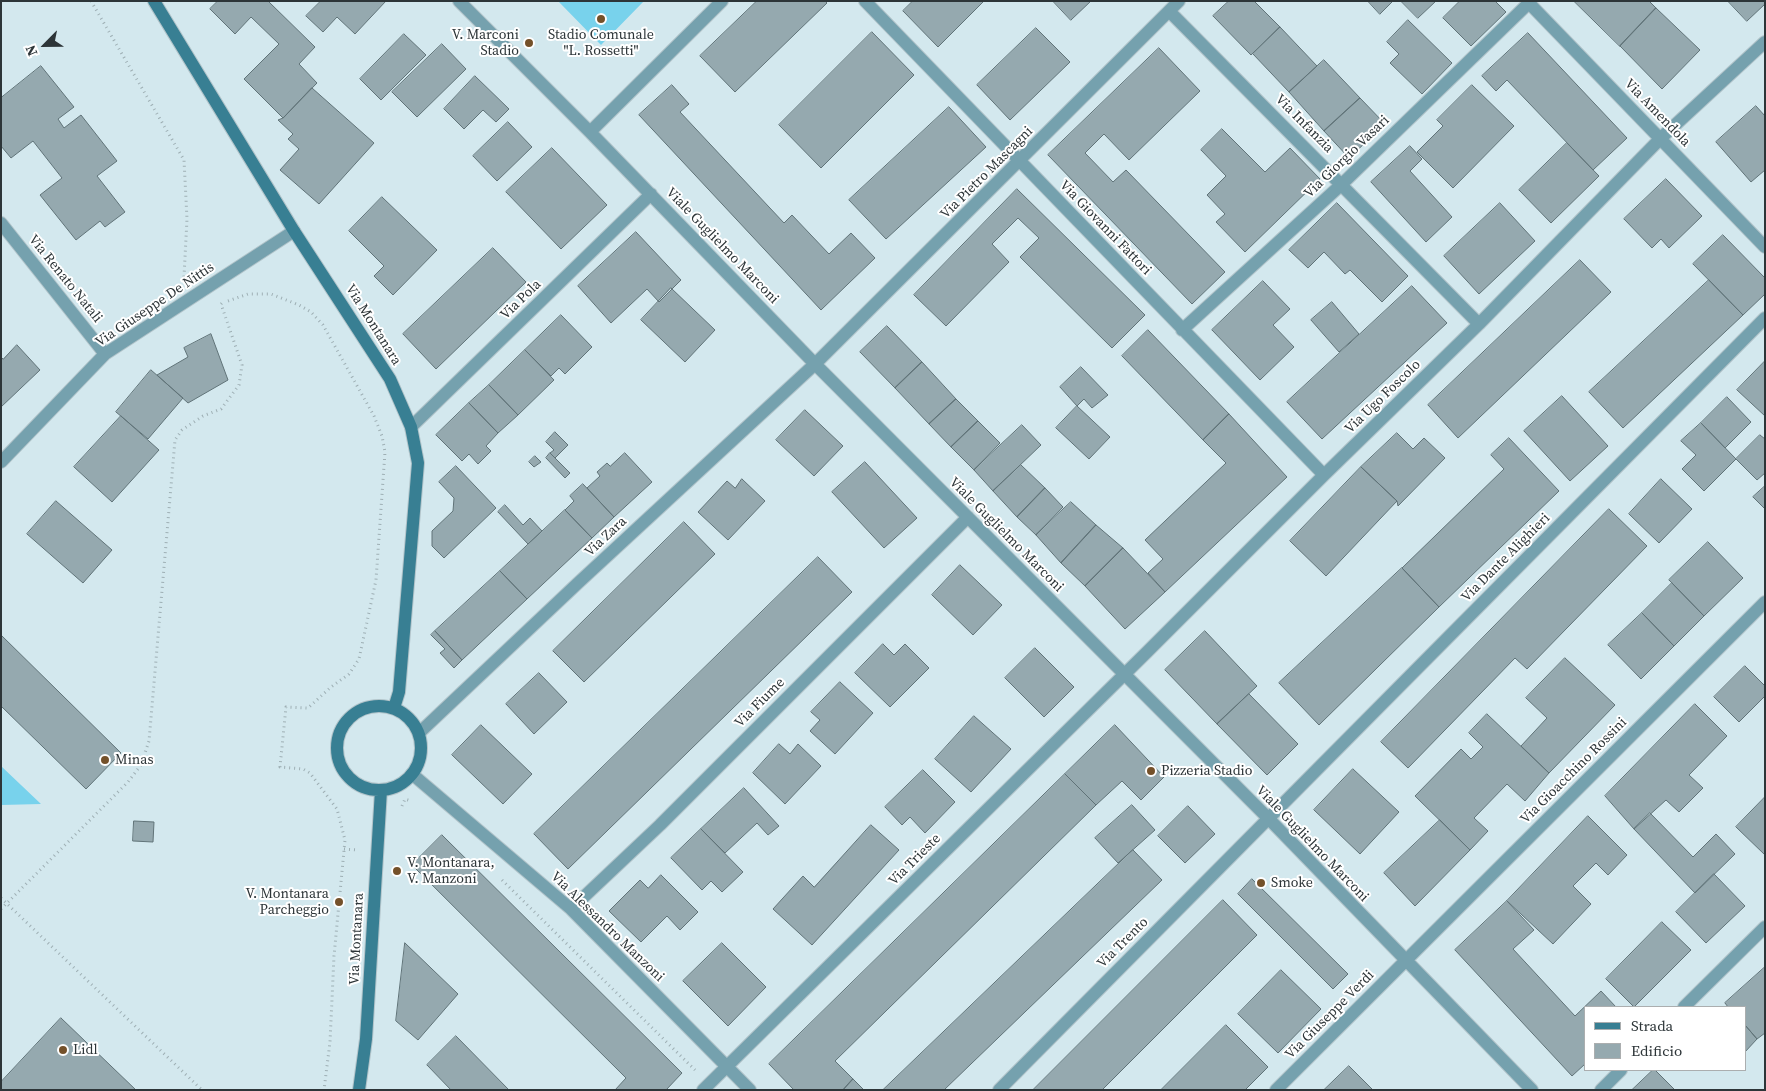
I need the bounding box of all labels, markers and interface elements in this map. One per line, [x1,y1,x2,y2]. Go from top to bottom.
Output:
marker: Stadio Comunale "L. Rossetti" [595,13,607,25]
north arrow [20,20,70,70]
place label: V. Marconi Stadio [452,27,519,59]
place label: Stadio Comunale "L. Rossetti" [548,27,654,59]
marker: V. Marconi Stadio [523,37,535,49]
text: N [20,42,42,59]
street label: Via Amendola [1620,76,1694,150]
street label: Via Infanzia [1271,91,1337,157]
street label: Via Giorgio Vasari [1301,112,1393,202]
street label: Via Pietro Mascagni [937,123,1037,223]
street label: Via Giovanni Fattori [1056,177,1154,279]
street label: Viale Guglielmo Marconi [662,184,782,308]
street label: Via Renato Natali [24,232,106,326]
street label: Via Giuseppe De Nittis [93,259,217,351]
street label: Via Pola [497,277,545,323]
street label: Via Montanara [341,282,405,368]
street label: Via Ugo Foscolo [1342,357,1424,437]
street label: Viale Guglielmo Marconi [945,474,1067,596]
street label: Via Dante Alighieri [1458,510,1554,606]
street label: Via Zara [582,513,630,561]
street label: Via Fiume [732,675,788,731]
street label: Via Gioacchino Rossini [1517,714,1631,828]
place label: Minas [115,752,153,768]
marker: Minas [99,754,111,766]
place label: Pizzeria Stadio [1161,763,1252,779]
marker: Pizzeria Stadio [1145,765,1157,777]
street label: Viale Guglielmo Marconi [1252,782,1372,906]
street label: Via Trieste [886,831,944,889]
place label: V. Montanara, V. Manzoni [407,855,495,888]
marker: V. Montanara, V. Manzoni [391,865,403,877]
street label: Via Alessandro Manzoni [547,868,667,986]
place label: Smoke [1271,875,1313,891]
marker: Smoke [1255,877,1267,889]
place label: V. Montanara Parcheggio [246,886,329,919]
street label: Via Montanara [346,893,368,985]
marker: V. Montanara Parcheggio [333,896,345,908]
street label: Via Trento [1094,914,1152,972]
street label: Via Giuseppe Verdi [1282,967,1378,1063]
legend [1584,1006,1746,1071]
text: Strada [1631,1015,1673,1036]
text: Edificio [1631,1040,1682,1061]
place label: Lidl [73,1042,98,1058]
marker: Lidl [57,1044,69,1056]

